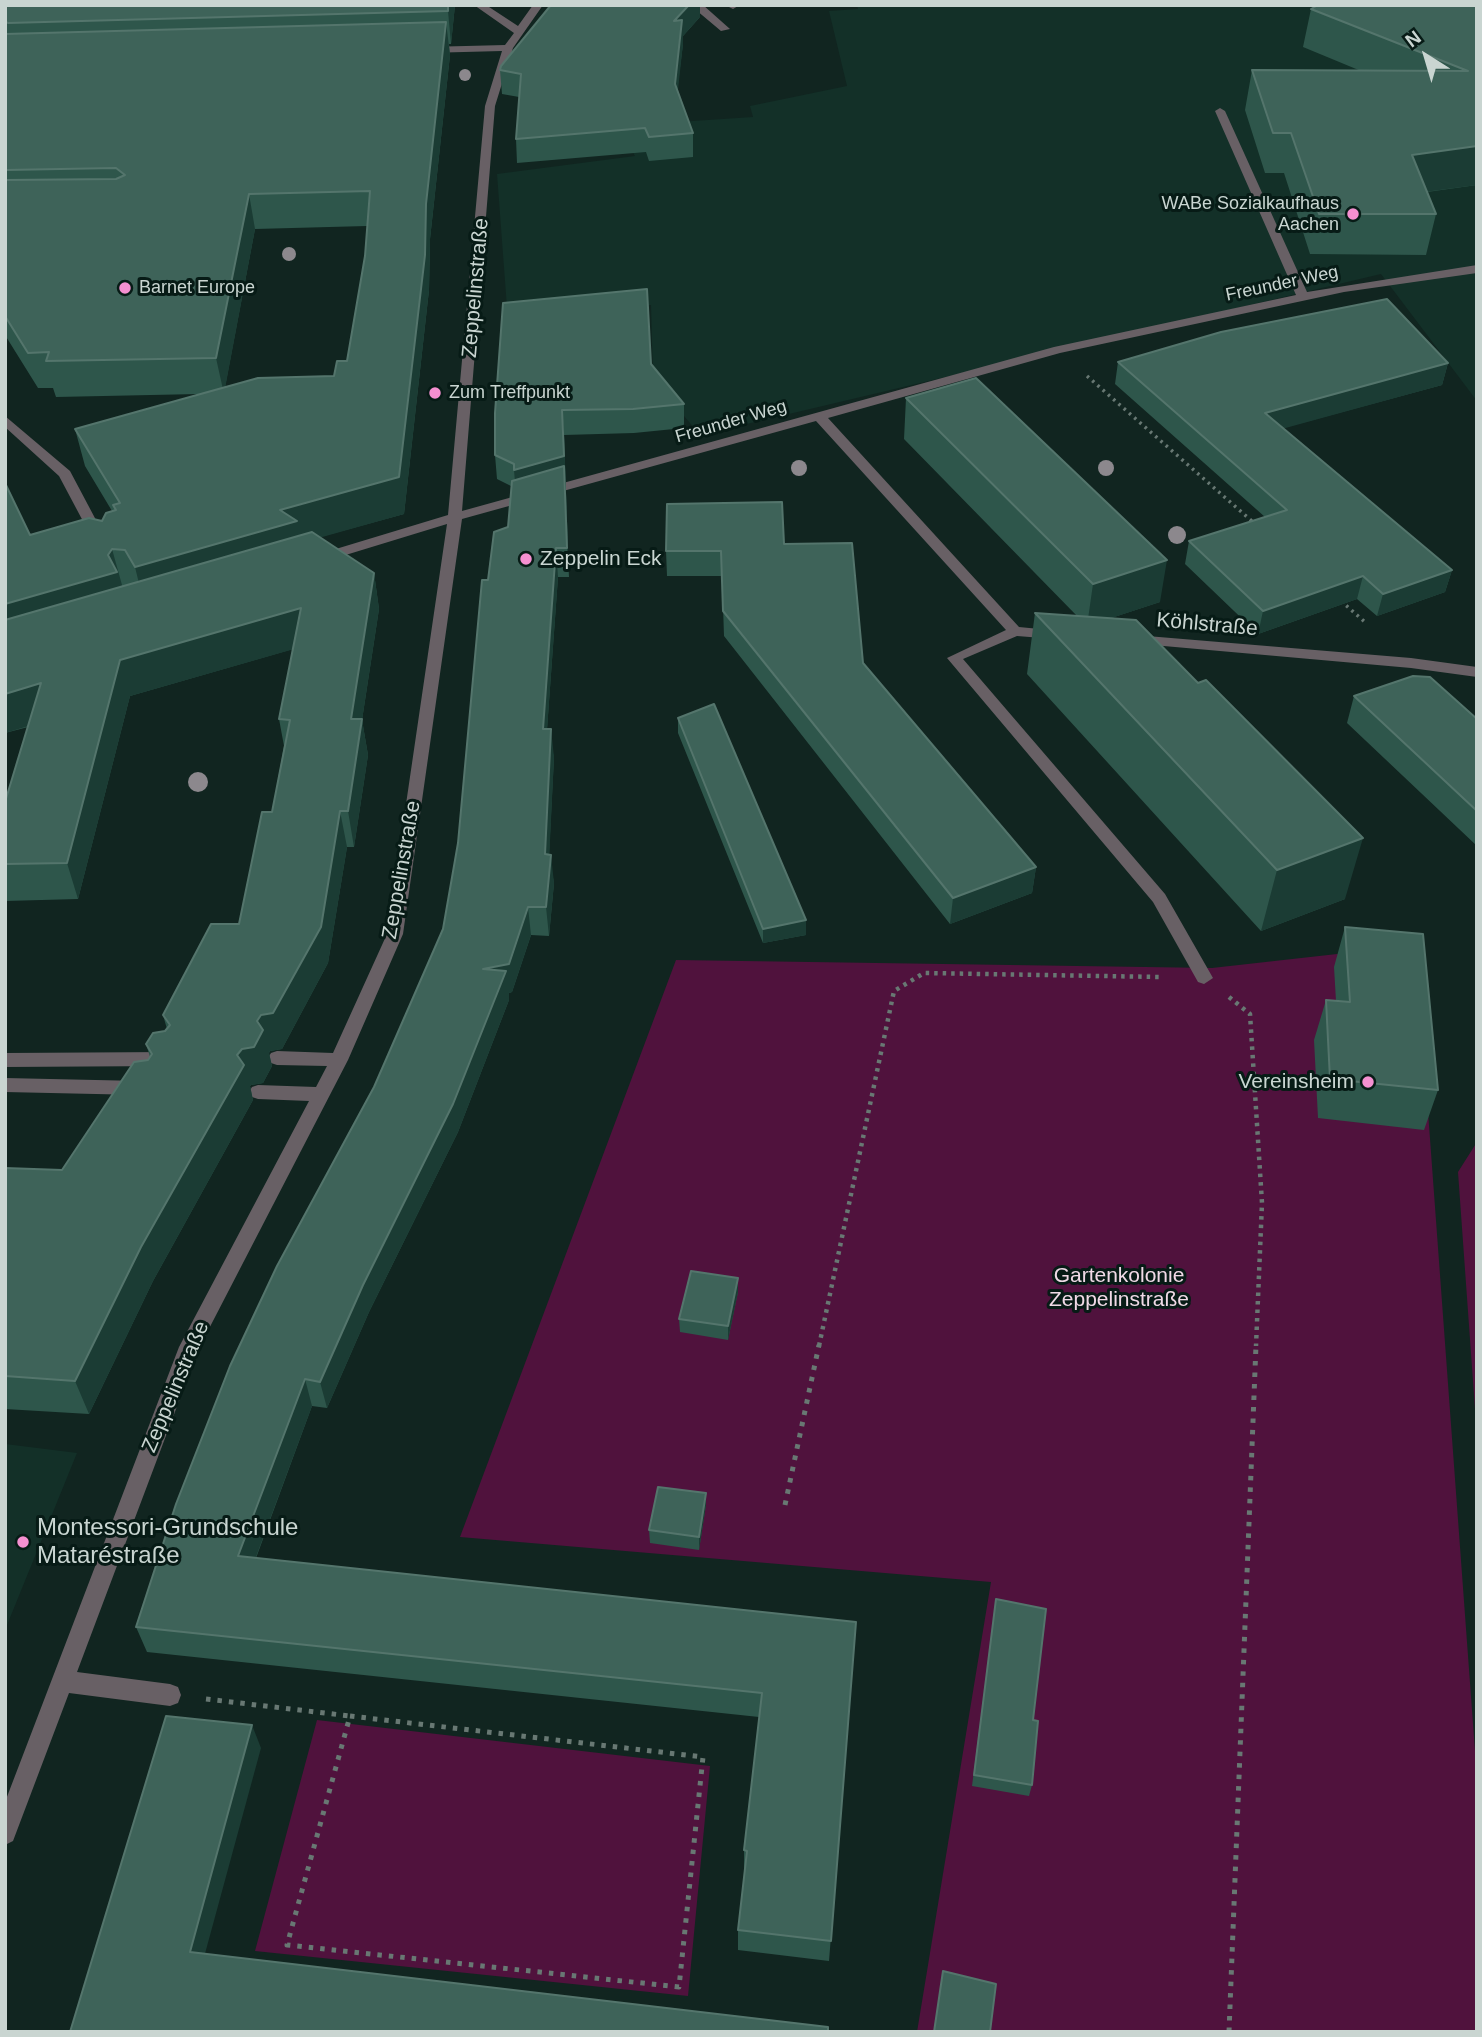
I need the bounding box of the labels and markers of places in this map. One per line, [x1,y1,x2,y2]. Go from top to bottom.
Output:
place label: WABe Sozialkaufhaus Aachen [1162,193,1339,235]
marker: WABe Sozialkaufhaus Aachen [1345,206,1361,222]
place label: Barnet Europe [139,277,255,299]
marker: Barnet Europe [117,280,133,296]
place label: Zum Treffpunkt [449,382,570,404]
marker: Zum Treffpunkt [427,385,443,401]
place label: Zeppelin Eck [540,546,661,572]
marker: Zeppelin Eck [518,551,534,567]
place label: Vereinsheim [1238,1069,1354,1095]
marker: Vereinsheim [1360,1074,1376,1090]
place label: Montessori-Grundschule Mataréstraße [37,1514,298,1570]
marker: Montessori-Grundschule Mataréstraße [15,1534,31,1550]

